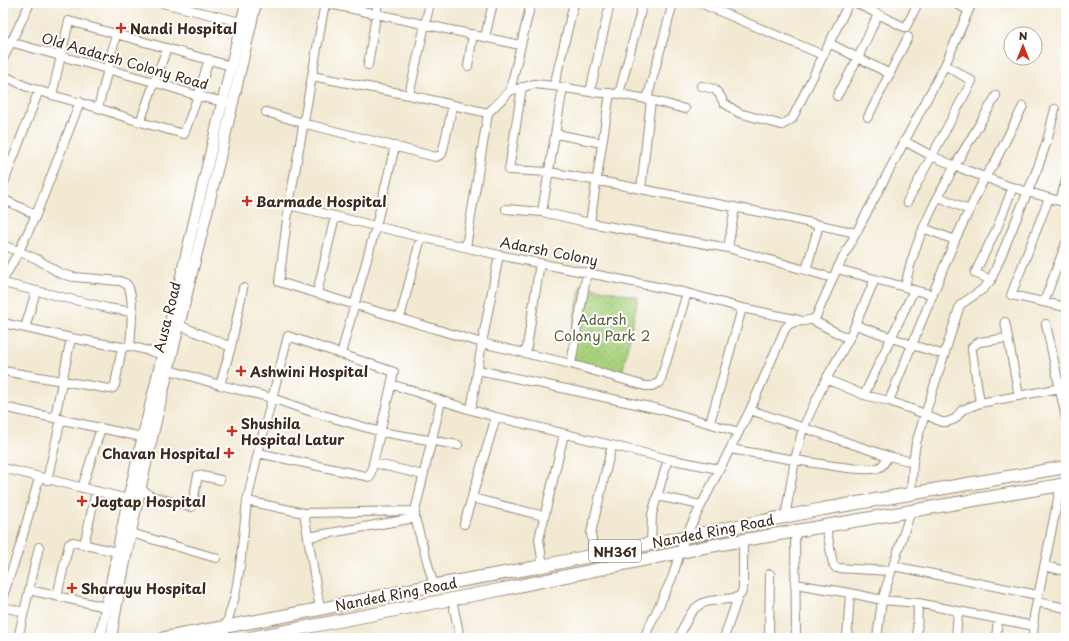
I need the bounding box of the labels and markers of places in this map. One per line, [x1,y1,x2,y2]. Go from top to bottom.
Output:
place label: Nandi Hospital [130,18,237,39]
marker: Nandi Hospital [115,22,127,34]
place label: Barmade Hospital [256,191,387,212]
marker: Barmade Hospital [241,195,253,207]
place label: Ashwini Hospital [249,361,368,382]
marker: Ashwini Hospital [235,365,247,377]
place label: Shushila Hospital Latur [241,413,345,450]
marker: Shushila Hospital Latur [226,425,238,437]
place label: Chavan Hospital [102,443,220,464]
marker: Chavan Hospital [223,447,235,459]
place label: Jagtap Hospital [91,491,206,512]
marker: Jagtap Hospital [76,495,88,507]
place label: Sharayu Hospital [81,578,206,599]
marker: Sharayu Hospital [66,582,78,594]

